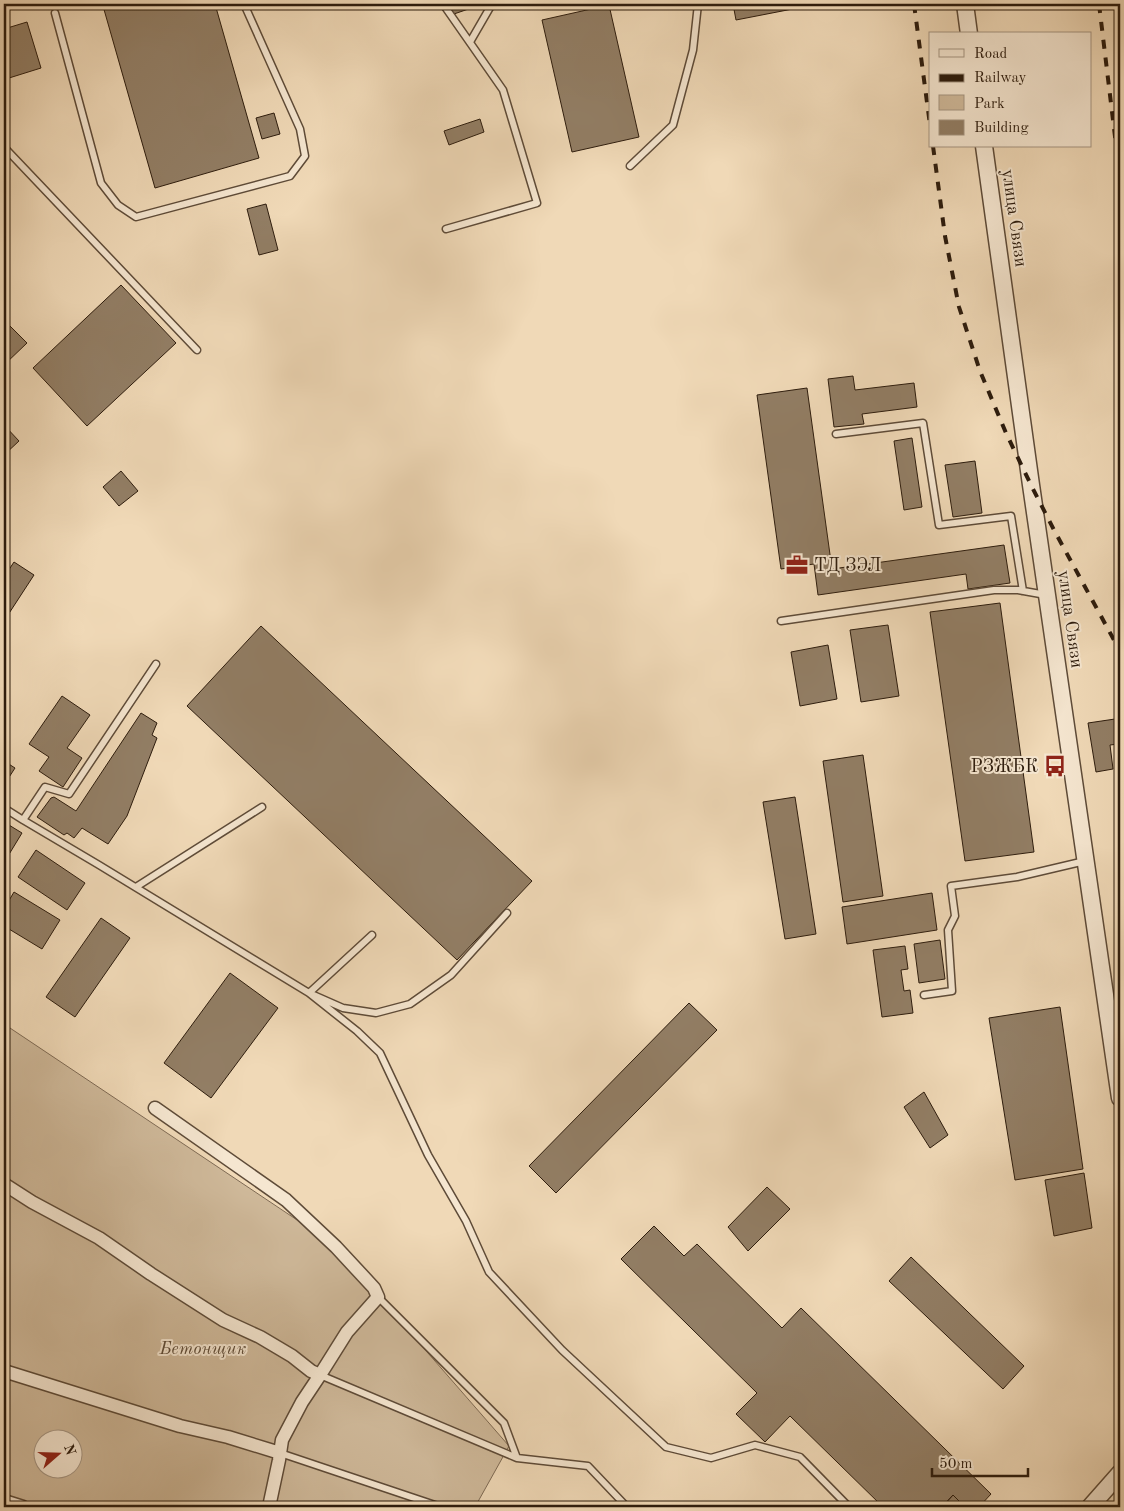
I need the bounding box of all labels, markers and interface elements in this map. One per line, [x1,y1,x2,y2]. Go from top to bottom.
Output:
legend [929,32,1092,148]
text: Road [974,47,1008,62]
text: Railway [974,71,1027,86]
text: Park [974,97,1005,112]
text: Building [974,121,1029,136]
street label: улица Связи [998,168,1030,268]
office icon: ТД ЗЭЛ [784,552,810,578]
place label: ТД ЗЭЛ [814,557,881,575]
street label: улица Связи [1054,569,1086,669]
bus stop icon: РЗЖБК [1042,753,1068,779]
place label: РЗЖБК [971,758,1038,776]
park label: Бетонщик [159,1340,246,1358]
north arrow [32,1428,82,1478]
text: N [61,1442,78,1458]
scale bar [932,1446,1028,1478]
text: 50 m [939,1457,973,1472]

